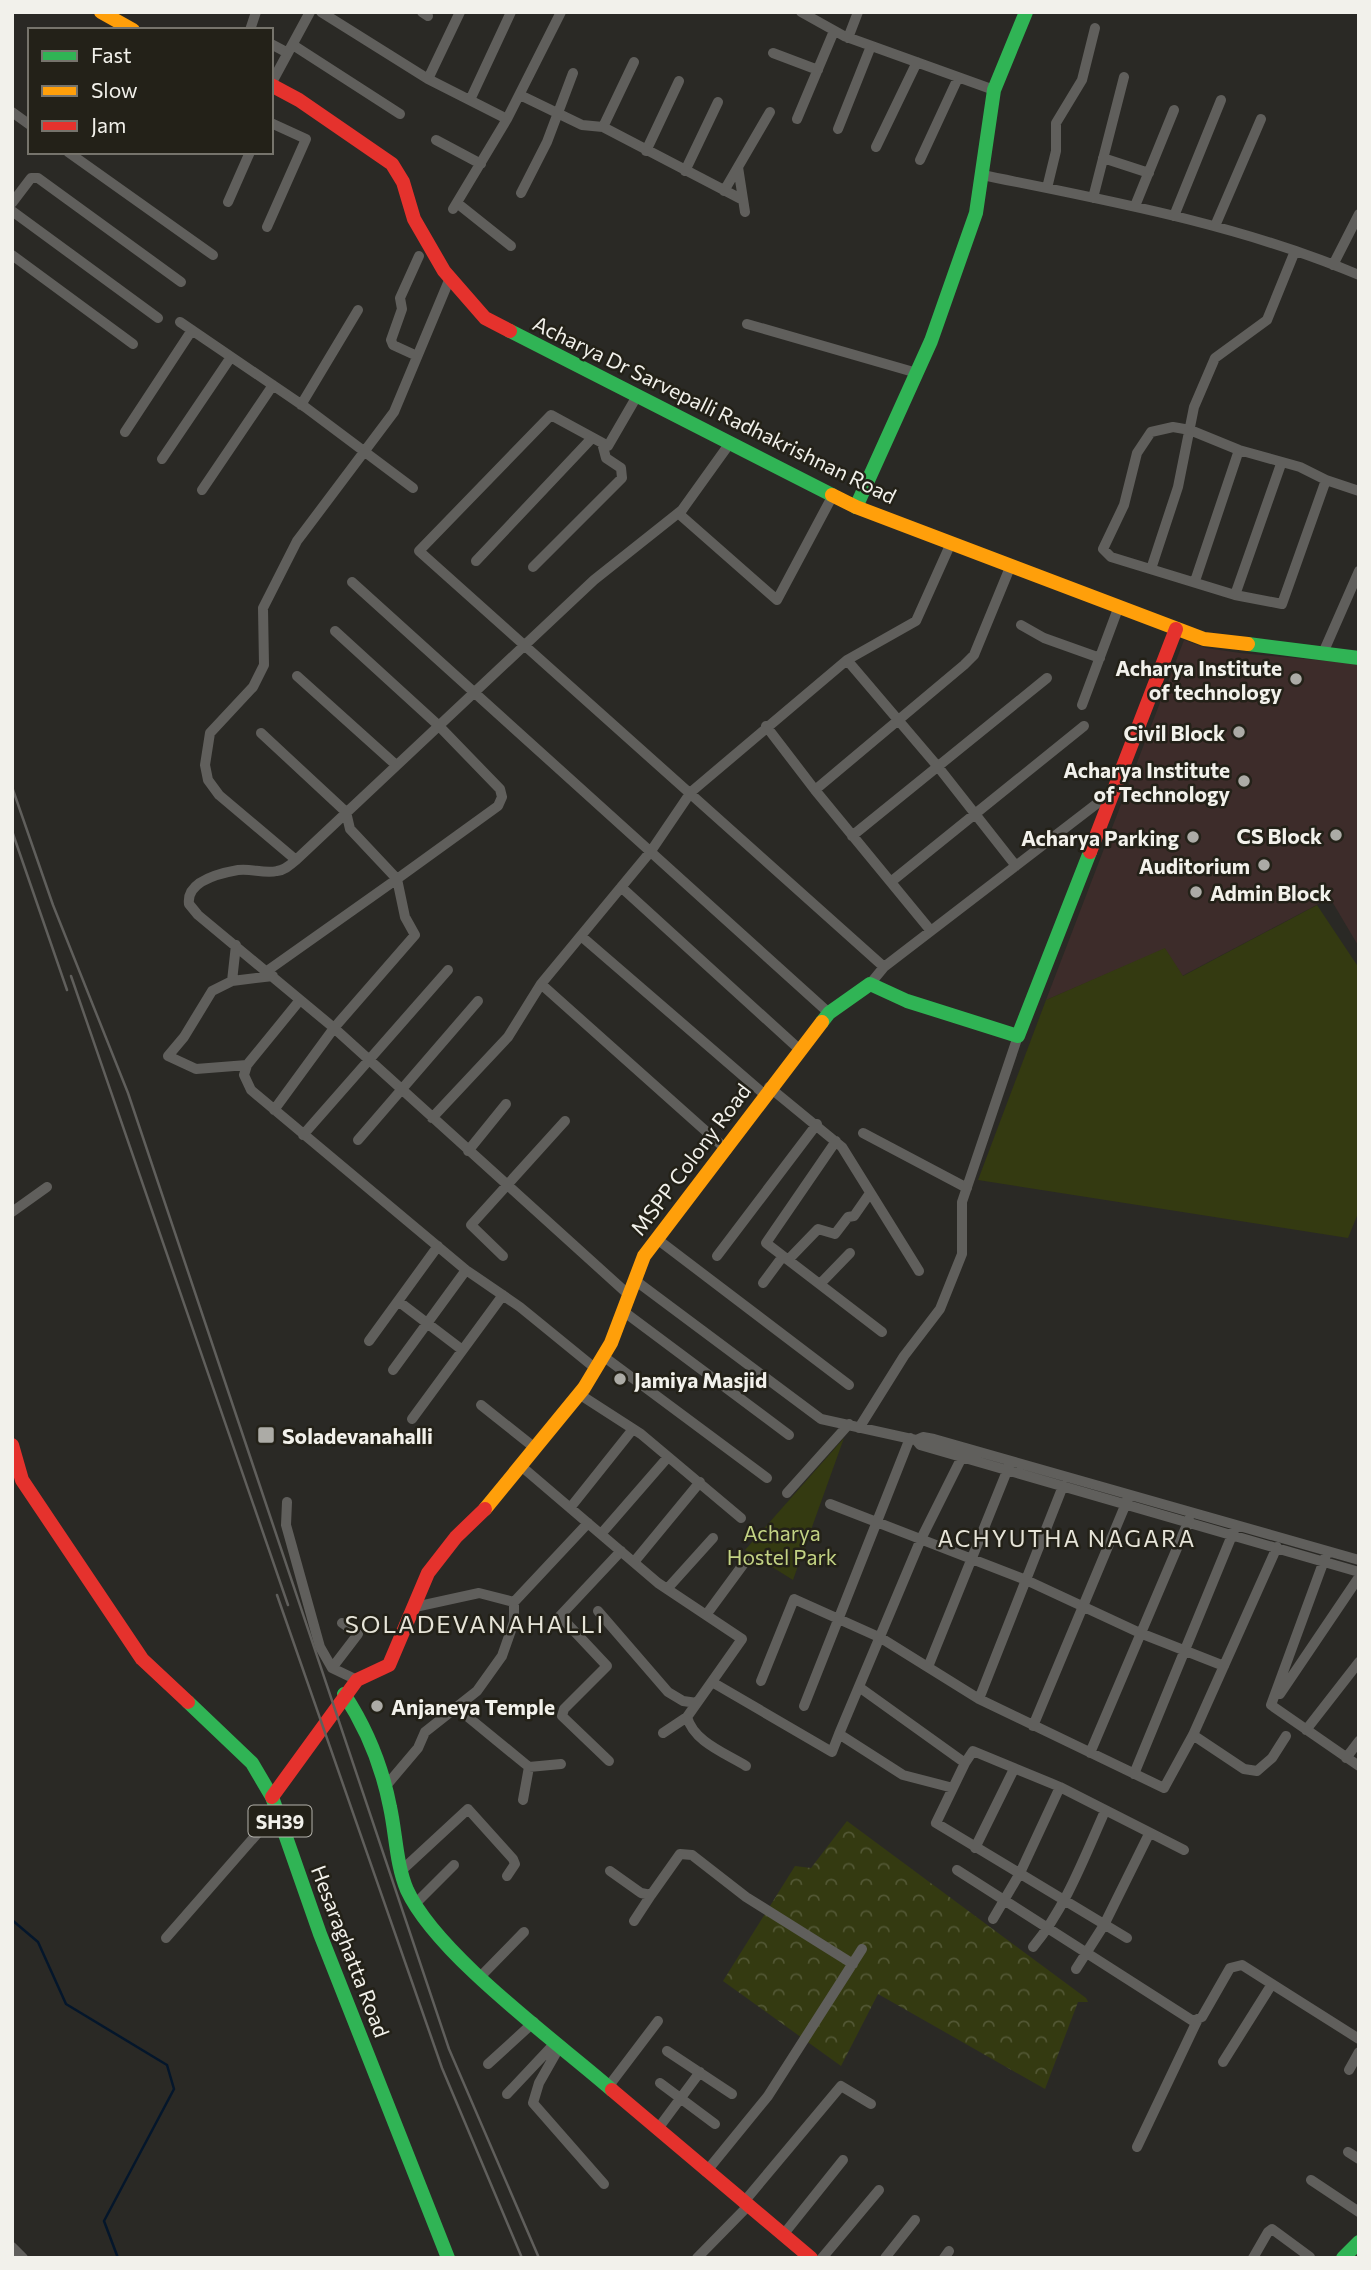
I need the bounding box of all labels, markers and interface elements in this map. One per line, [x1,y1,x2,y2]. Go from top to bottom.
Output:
legend [28,28,273,154]
text: Fast [91,42,132,67]
text: Slow [91,77,138,102]
text: Jam [91,112,126,137]
street label: Acharya Dr Sarvepalli Radhakrishnan Road [529,310,901,508]
place label: Acharya Institute of technology [1115,655,1282,704]
marker: Acharya Institute of technology [1288,671,1304,687]
place label: Civil Block [1123,720,1225,745]
marker: Civil Block [1231,724,1247,740]
place label: Acharya Institute of Technology [1063,757,1230,806]
marker: Acharya Institute of Technology [1236,773,1252,789]
place label: CS Block [1237,823,1322,848]
place label: Acharya Parking [1021,825,1179,850]
marker: CS Block [1328,827,1344,843]
marker: Acharya Parking [1185,829,1201,845]
place label: Auditorium [1139,853,1250,878]
marker: Auditorium [1256,857,1272,873]
place label: Admin Block [1210,880,1332,905]
marker: Admin Block [1188,884,1204,900]
street label: MSPP Colony Road [625,1078,755,1240]
place label: Jamiya Masjid [634,1367,767,1392]
marker: Jamiya Masjid [612,1371,628,1387]
place label: Soladevanahalli [282,1423,433,1448]
marker: Soladevanahalli [256,1425,276,1445]
park label: Acharya Hostel Park [727,1520,837,1569]
district label: ACHYUTHA NAGARA [938,1524,1196,1552]
district label: SOLADEVANAHALLI [345,1609,605,1638]
place label: Anjaneya Temple [391,1694,555,1719]
marker: Anjaneya Temple [369,1698,385,1714]
road number: SH39 [248,1806,312,1837]
street label: Hesaraghatta Road [307,1861,395,2041]

